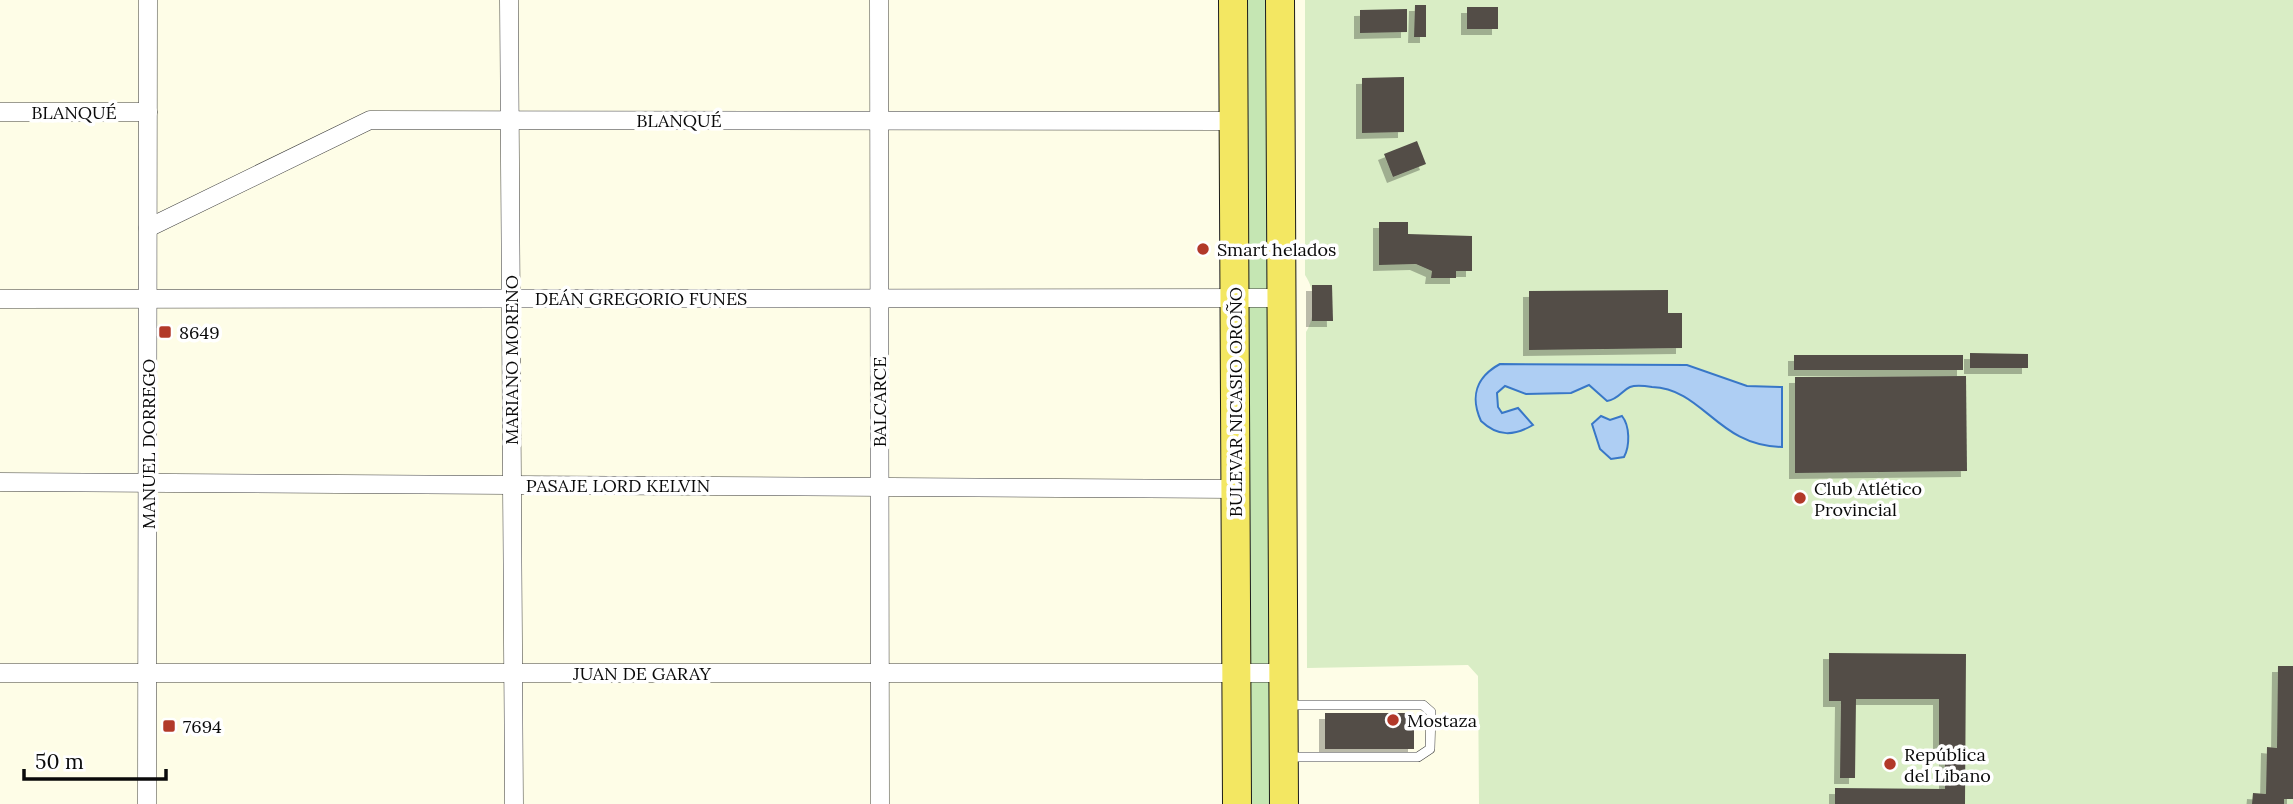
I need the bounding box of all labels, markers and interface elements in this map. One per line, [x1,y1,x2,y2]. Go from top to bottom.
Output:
street label: BLANQUÉ [31,101,117,124]
street label: BLANQUÉ [636,109,722,132]
place label: Smart helados [1217,238,1336,261]
marker: Smart helados [1195,241,1211,257]
street label: MARIANO MORENO [500,275,523,445]
street label: DEÁN GREGORIO FUNES [535,287,747,310]
street label: BULEVAR NICASIO OROÑO [1224,287,1247,517]
place label: 8649 [179,321,220,344]
marker: 8649 [157,324,173,340]
street label: BALCARCE [868,357,891,447]
street label: MANUEL DORREGO [137,359,160,529]
street label: PASAJE LORD KELVIN [526,474,710,497]
place label: Club Atlético Provincial [1814,477,1922,521]
marker: Club Atlético Provincial [1792,490,1808,506]
street label: JUAN DE GARAY [572,662,712,685]
place label: Mostaza [1407,709,1477,732]
marker: Mostaza [1385,712,1401,728]
place label: 7694 [183,715,222,738]
marker: 7694 [161,718,177,734]
scale bar [24,738,166,782]
place label: República del Libano [1904,743,1991,787]
text: 50 m [35,748,84,775]
marker: República del Libano [1882,756,1898,772]

